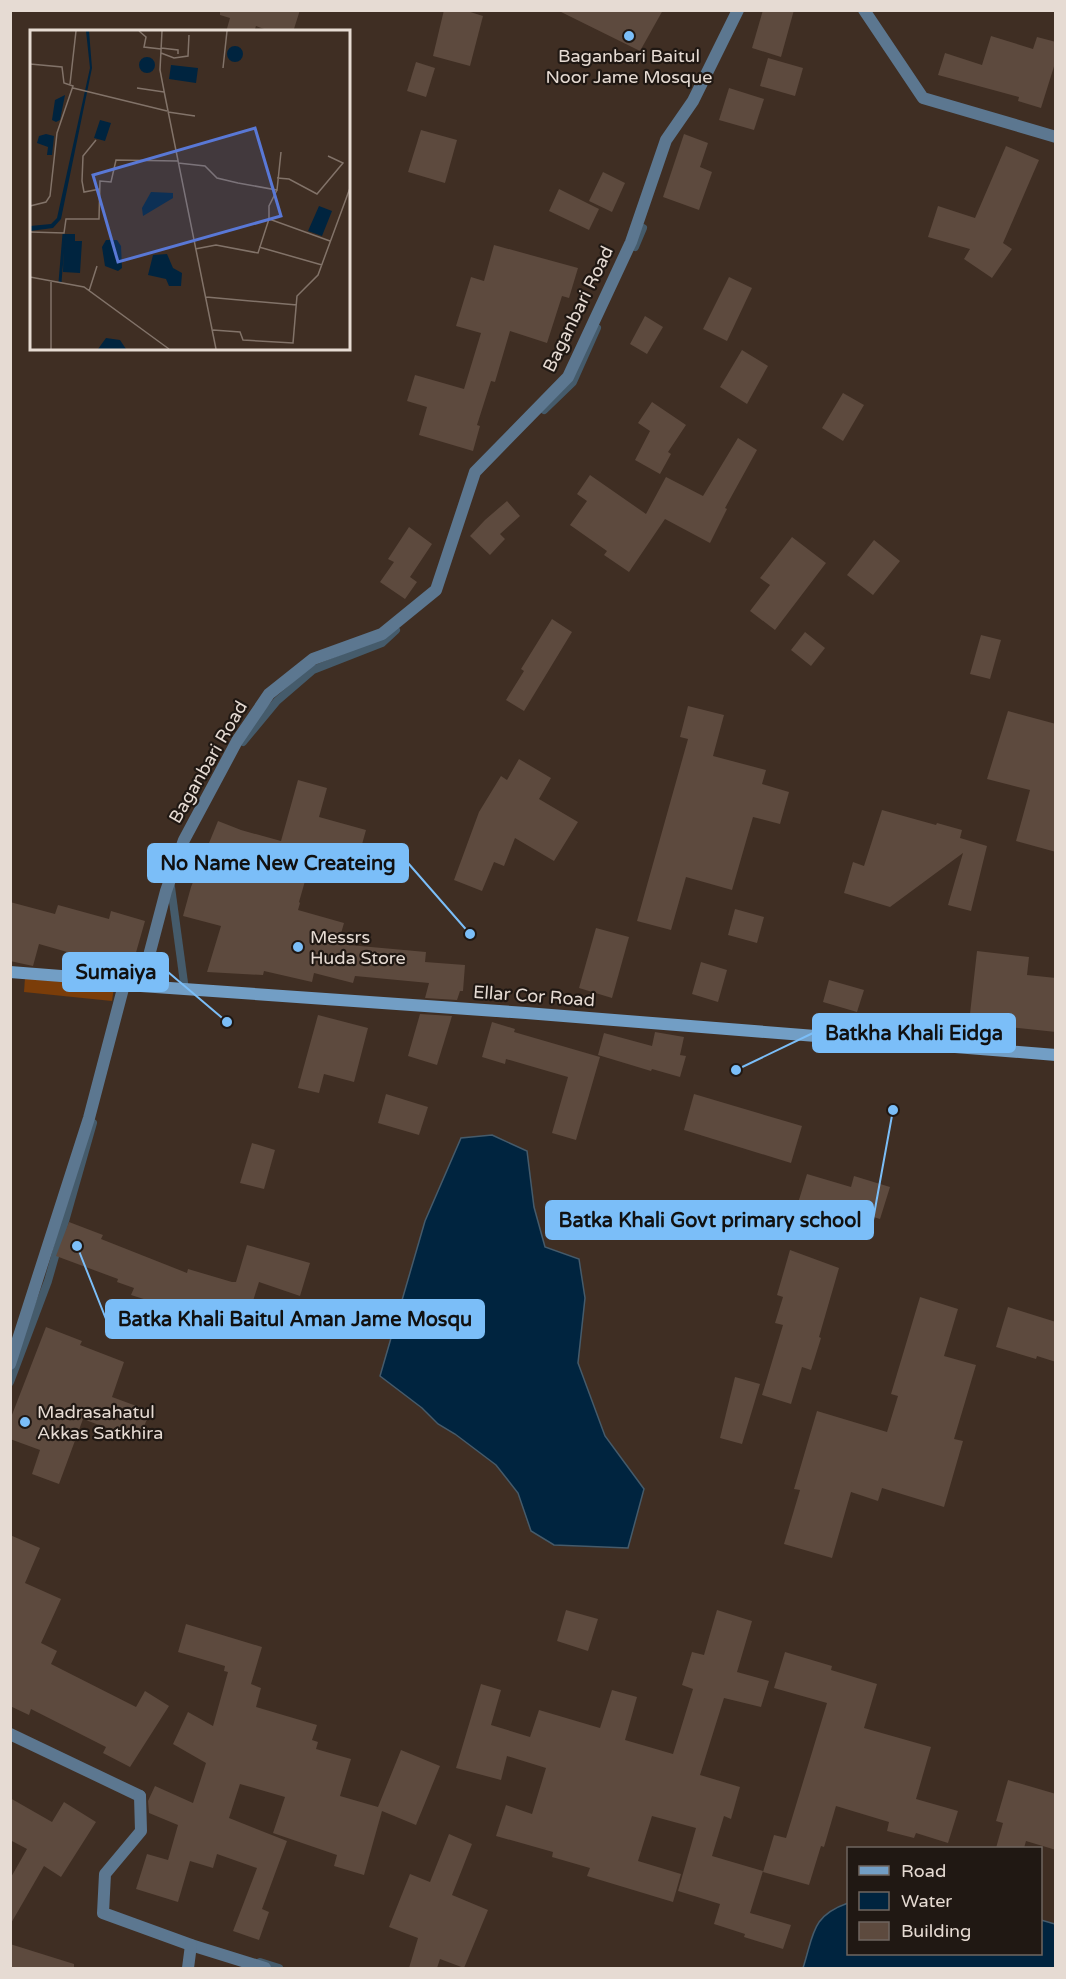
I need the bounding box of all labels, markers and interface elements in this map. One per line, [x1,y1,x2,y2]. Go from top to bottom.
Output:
marker: Baganbari Baitul Noor Jame Mosque [622,29,636,43]
inset map [30,30,350,350]
place label: Baganbari Baitul Noor Jame Mosque [546,45,712,88]
street label: Baganbari Road [538,242,618,376]
street label: Baganbari Road [164,697,252,827]
callout: No Name New Createing [148,844,408,882]
text: No Name New Createing [160,852,396,876]
place label: Messrs Huda Store [310,926,406,969]
marker: Messrs Huda Store [291,940,305,954]
callout: Sumaiya [63,953,168,991]
text: Sumaiya [76,961,156,985]
street label: Ellar Cor Road [472,981,596,1011]
callout: Batkha Khali Eidga [813,1014,1015,1052]
text: Batkha Khali Eidga [825,1022,1003,1046]
callout: Batka Khali Govt primary school [546,1201,873,1239]
text: Batka Khali Govt primary school [559,1209,861,1233]
callout: Batka Khali Baitul Aman Jame Mosqu [106,1300,484,1338]
text: Batka Khali Baitul Aman Jame Mosqu [118,1308,472,1332]
place label: Madrasahatul Akkas Satkhira [37,1401,163,1444]
marker: Madrasahatul Akkas Satkhira [18,1415,32,1429]
legend [847,1847,1042,1955]
text: Road [901,1860,946,1882]
text: Water [901,1890,952,1912]
text: Building [901,1920,971,1942]

